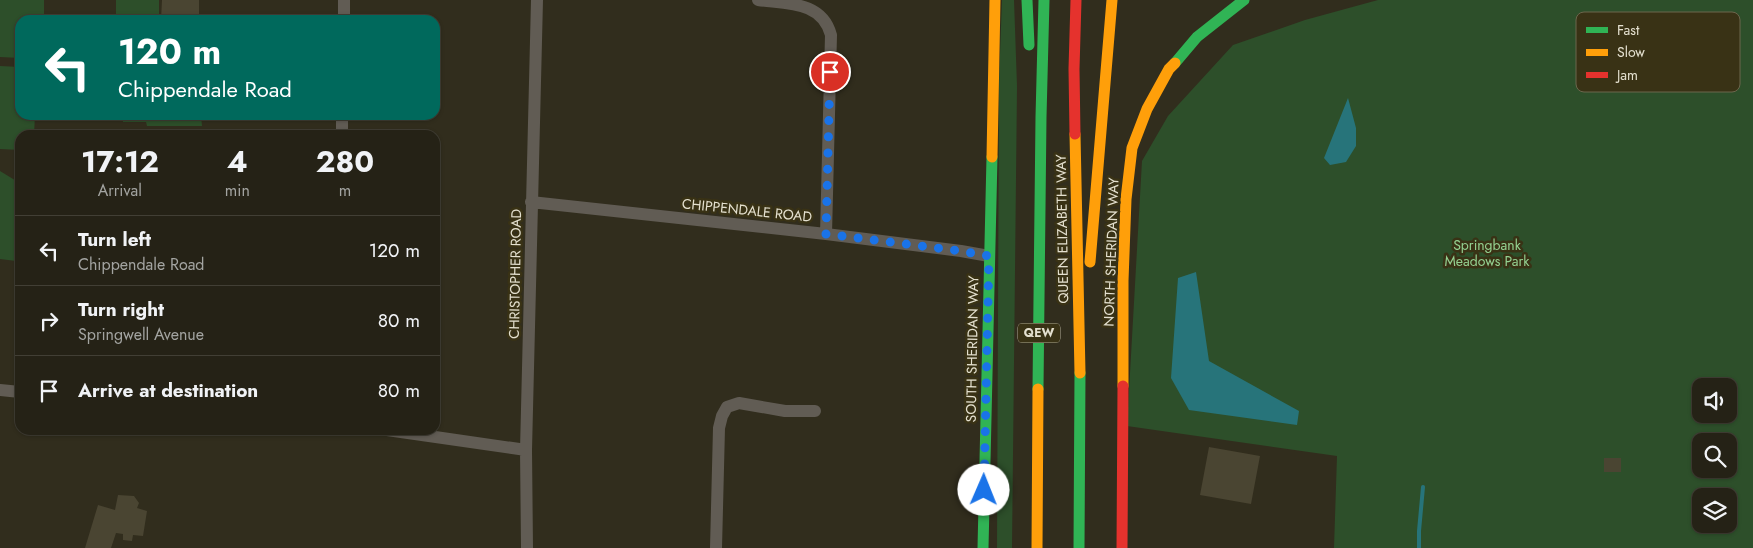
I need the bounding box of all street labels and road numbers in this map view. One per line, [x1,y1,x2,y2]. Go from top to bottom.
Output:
street label: QUEEN ELIZABETH WAY [1051,154,1073,304]
street label: NORTH SHERIDAN WAY [1098,177,1124,327]
street label: CHIPPENDALE ROAD [681,193,813,227]
street label: CHRISTOPHER ROAD [504,209,526,339]
street label: SOUTH SHERIDAN WAY [961,275,983,423]
road number: QEW [1018,323,1060,342]

